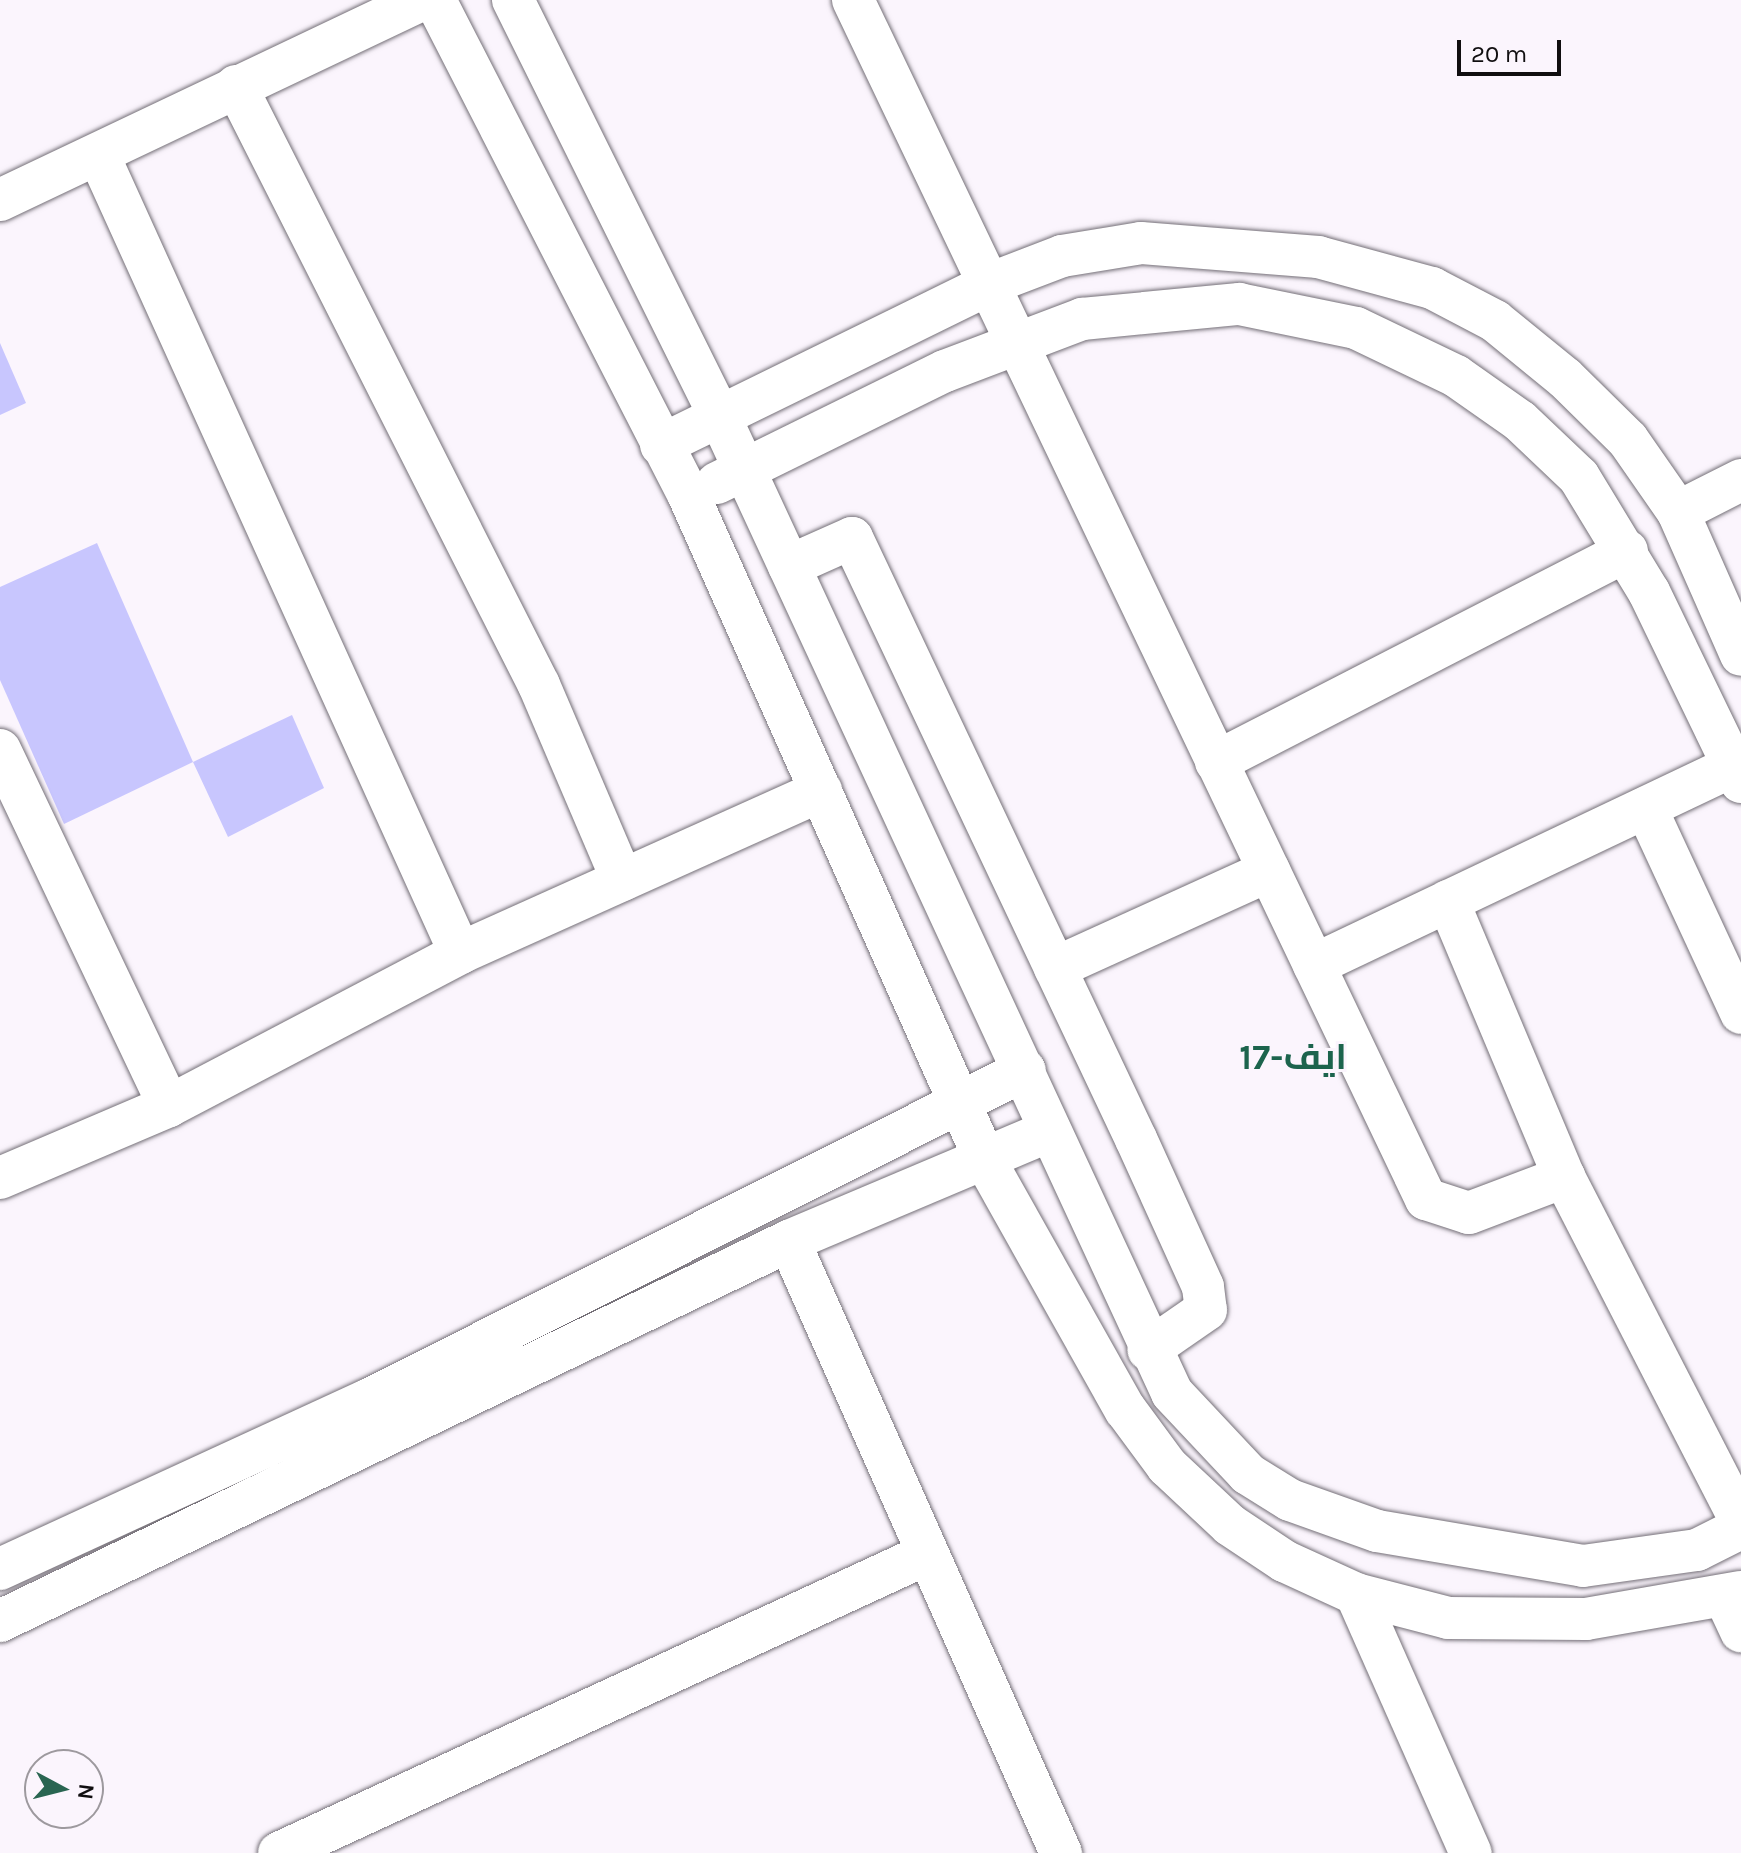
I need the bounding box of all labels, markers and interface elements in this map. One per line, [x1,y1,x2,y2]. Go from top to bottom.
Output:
scale bar [1461,24,1565,74]
text: 20 m [1471,40,1527,68]
district label: ایف-17 [1239,1036,1347,1080]
north arrow [24,1749,104,1829]
text: N [72,1782,100,1801]

